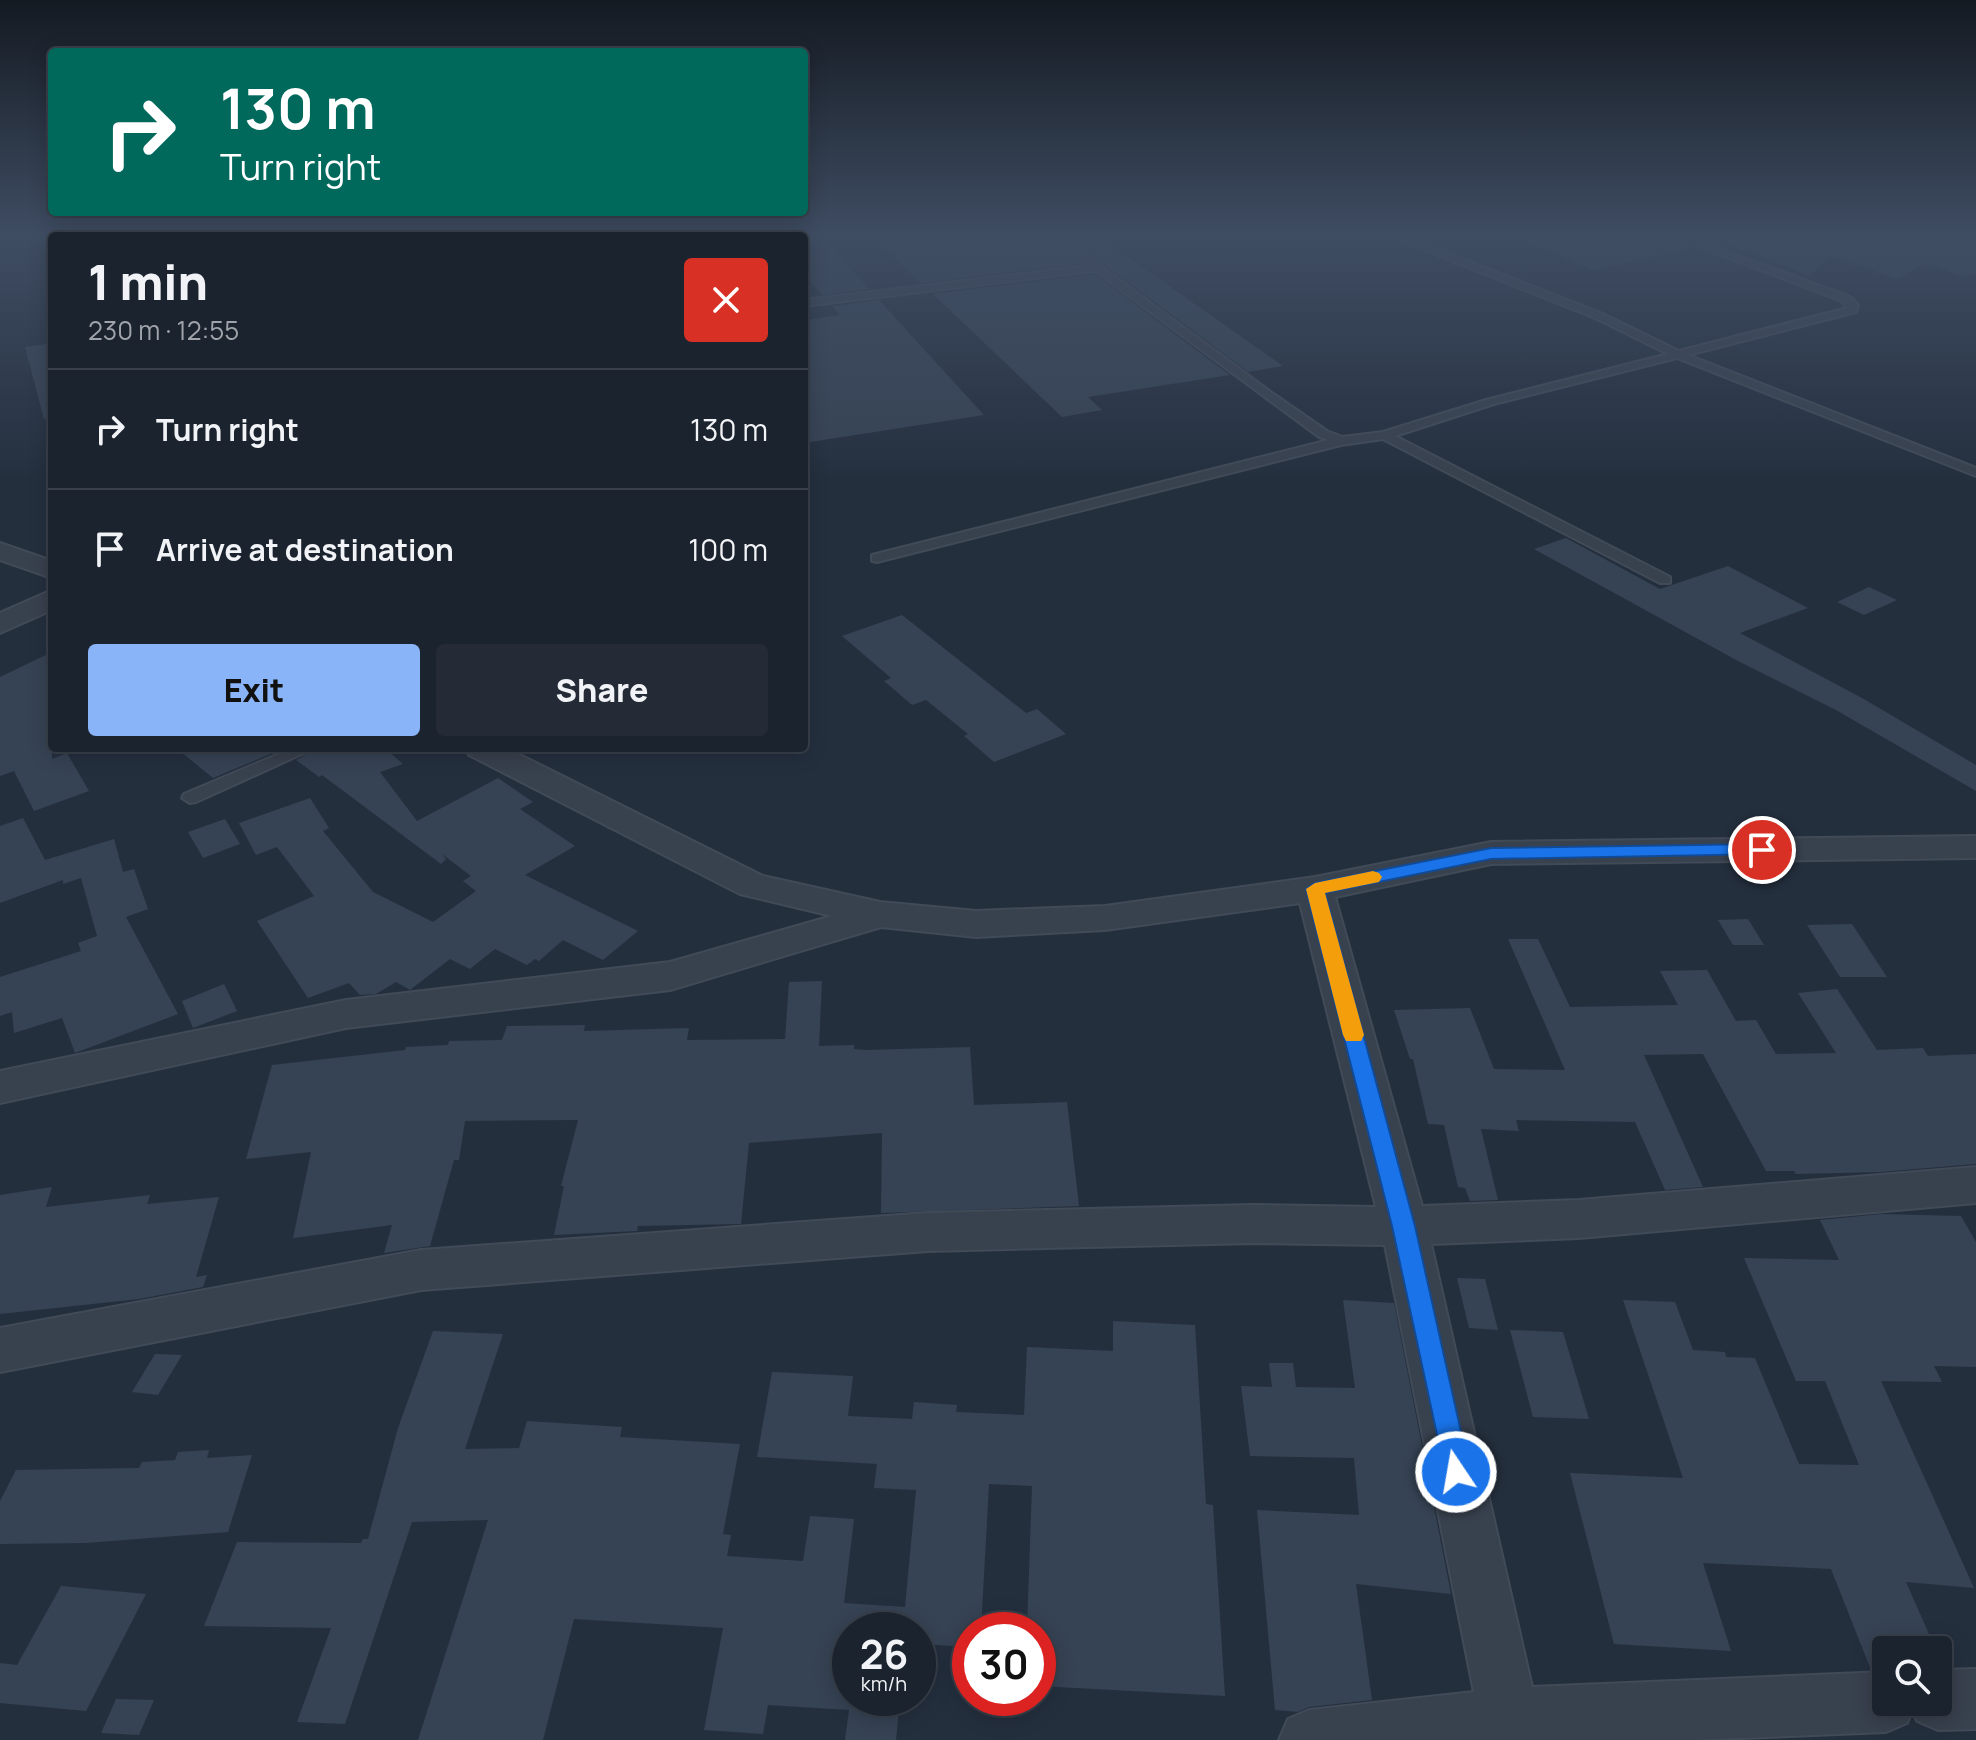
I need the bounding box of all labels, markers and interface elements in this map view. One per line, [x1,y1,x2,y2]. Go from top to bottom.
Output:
text: 130 m [220,69,376,146]
icon: right [88,80,192,184]
text: Turn right [220,142,381,191]
text: 1 min [88,249,208,314]
button: close [684,258,768,342]
text: 230 m · 12:55 [88,312,239,348]
icon: right [88,407,132,451]
text: Turn right [156,409,299,450]
text: 130 m [690,409,768,450]
icon: arrive [88,527,132,571]
text: Arrive at destination [156,529,454,570]
text: 100 m [688,529,768,570]
button: Exit [88,644,420,736]
button: Share [436,644,768,736]
pin [1728,816,1796,884]
icon: arrive [1740,828,1784,872]
position arrow [1414,1430,1498,1514]
speed limit sign: 30 [952,1612,1056,1716]
text: 26 [860,1626,908,1681]
map controls [1872,1636,1952,1716]
button: search [1872,1636,1952,1716]
text: km/h [861,1670,907,1697]

